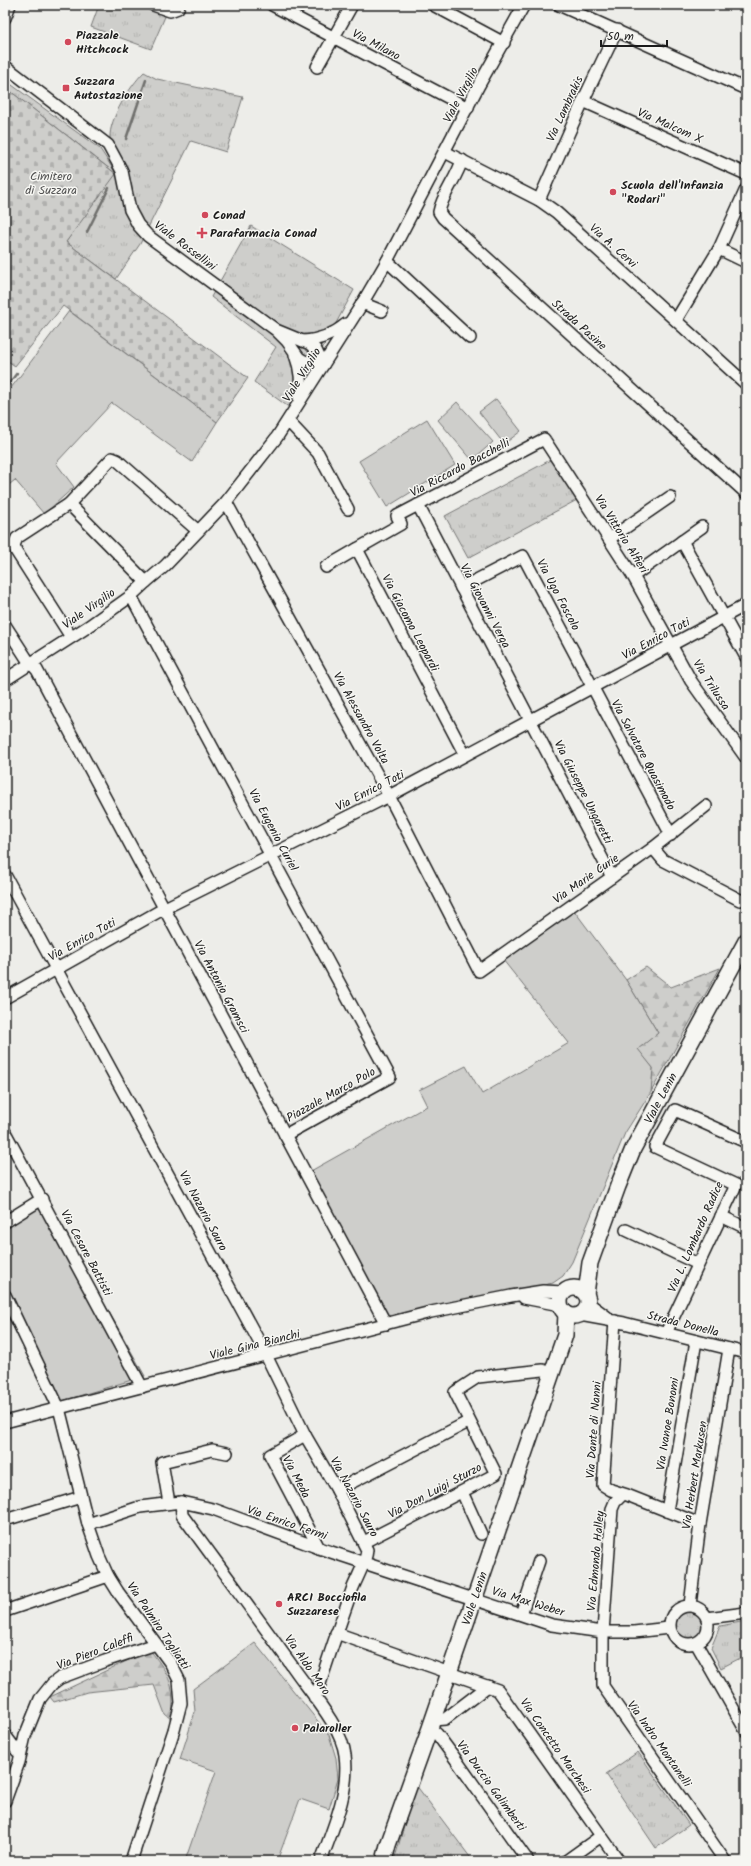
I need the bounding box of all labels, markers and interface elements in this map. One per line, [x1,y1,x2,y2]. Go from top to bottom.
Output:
scale bar [601,22,667,48]
street label: Via Milano [348,24,404,66]
place label: Piazzale Hitchcock [76,26,129,59]
text: 50 m [607,27,634,46]
marker: Piazzale Hitchcock [63,37,73,47]
street label: Viale Virgilio [438,64,484,126]
place label: Suzzara Autostazione [74,72,142,105]
street label: Via Lambrakis [541,73,589,145]
marker: Suzzara Autostazione [61,83,71,93]
street label: Via Malcom X [634,103,706,149]
park label: Cimitero di Suzzara [25,167,77,200]
place label: Scuola dell'Infanzia "Rodari" [621,176,723,209]
marker: Scuola dell'Infanzia "Rodari" [608,187,618,197]
place label: Conad [213,206,246,225]
marker: Conad [200,210,210,220]
street label: Viale Rossellini [150,216,221,277]
street label: Via A. Cervi [585,219,642,274]
place label: Parafarmacia Conad [210,224,317,243]
marker: Parafarmacia Conad [197,228,207,238]
street label: Strada Pasine [547,295,611,356]
street label: Viale Virgilio [278,344,326,406]
street label: Via Riccardo Bacchelli [407,433,514,502]
street label: Via Vittorio Alfieri [589,491,653,578]
street label: Via Ugo Foscolo [531,556,585,634]
street label: Via Giovanni Verga [455,560,516,652]
street label: Via Giacomo Leopardi [376,571,444,676]
street label: Viale Virgilio [59,584,119,634]
street label: Via Enrico Toti [618,613,695,665]
street label: Via Trilussa [687,656,735,715]
street label: Via Alessandro Volta [328,668,394,768]
street label: Via Salvatore Quasimodo [606,696,680,814]
street label: Via Giuseppe Ungaretti [549,737,618,848]
street label: Via Enrico Toti [332,765,409,816]
street label: Via Eugenio Curiel [243,785,303,875]
street label: Via Marie Curie [549,849,623,909]
street label: Via Enrico Toti [45,913,120,966]
street label: Via Antonio Gramsci [188,937,254,1038]
street label: Piazzale Marco Polo [283,1063,379,1127]
street label: Viale Lenin [639,1069,682,1127]
street label: Via Nazario Sauro [174,1167,232,1255]
street label: Via L. Lombardo Radice [663,1178,729,1296]
street label: Via Cesare Battisti [55,1206,117,1301]
street label: Strada Donella [645,1306,721,1342]
street label: Viale Gina Bianchi [208,1324,303,1365]
street label: Via Ivanoe Bonomi [651,1375,685,1472]
street label: Via Dante di Nanni [581,1380,607,1479]
street label: Via Herbert Markusen [677,1419,713,1531]
street label: Via Meda [277,1452,315,1502]
street label: Via Nazario Sauro [325,1453,383,1541]
street label: Via Don Luigi Sturzo [385,1458,485,1524]
street label: Via Enrico Fermi [244,1500,331,1546]
street label: Via Edmondo Halley [582,1510,610,1612]
street label: Viale Lenin [457,1569,493,1628]
street label: Via Palmiro Togliatti [121,1578,195,1675]
street label: Via Max Weber [489,1582,568,1622]
place label: ARCI Bocciofila Suzzarese [287,1588,366,1621]
marker: ARCI Bocciofila Suzzarese [274,1599,284,1609]
street label: Via Piero Caleffi [54,1628,137,1675]
street label: Via Aldo Moro [279,1631,335,1699]
street label: Via Concetto Marchesi [515,1694,596,1799]
street label: Via Indro Montanelli [622,1697,697,1792]
place label: Palaroller [303,1719,352,1738]
marker: Palaroller [290,1723,300,1733]
street label: Via Duccio Galimberti [451,1737,531,1836]

